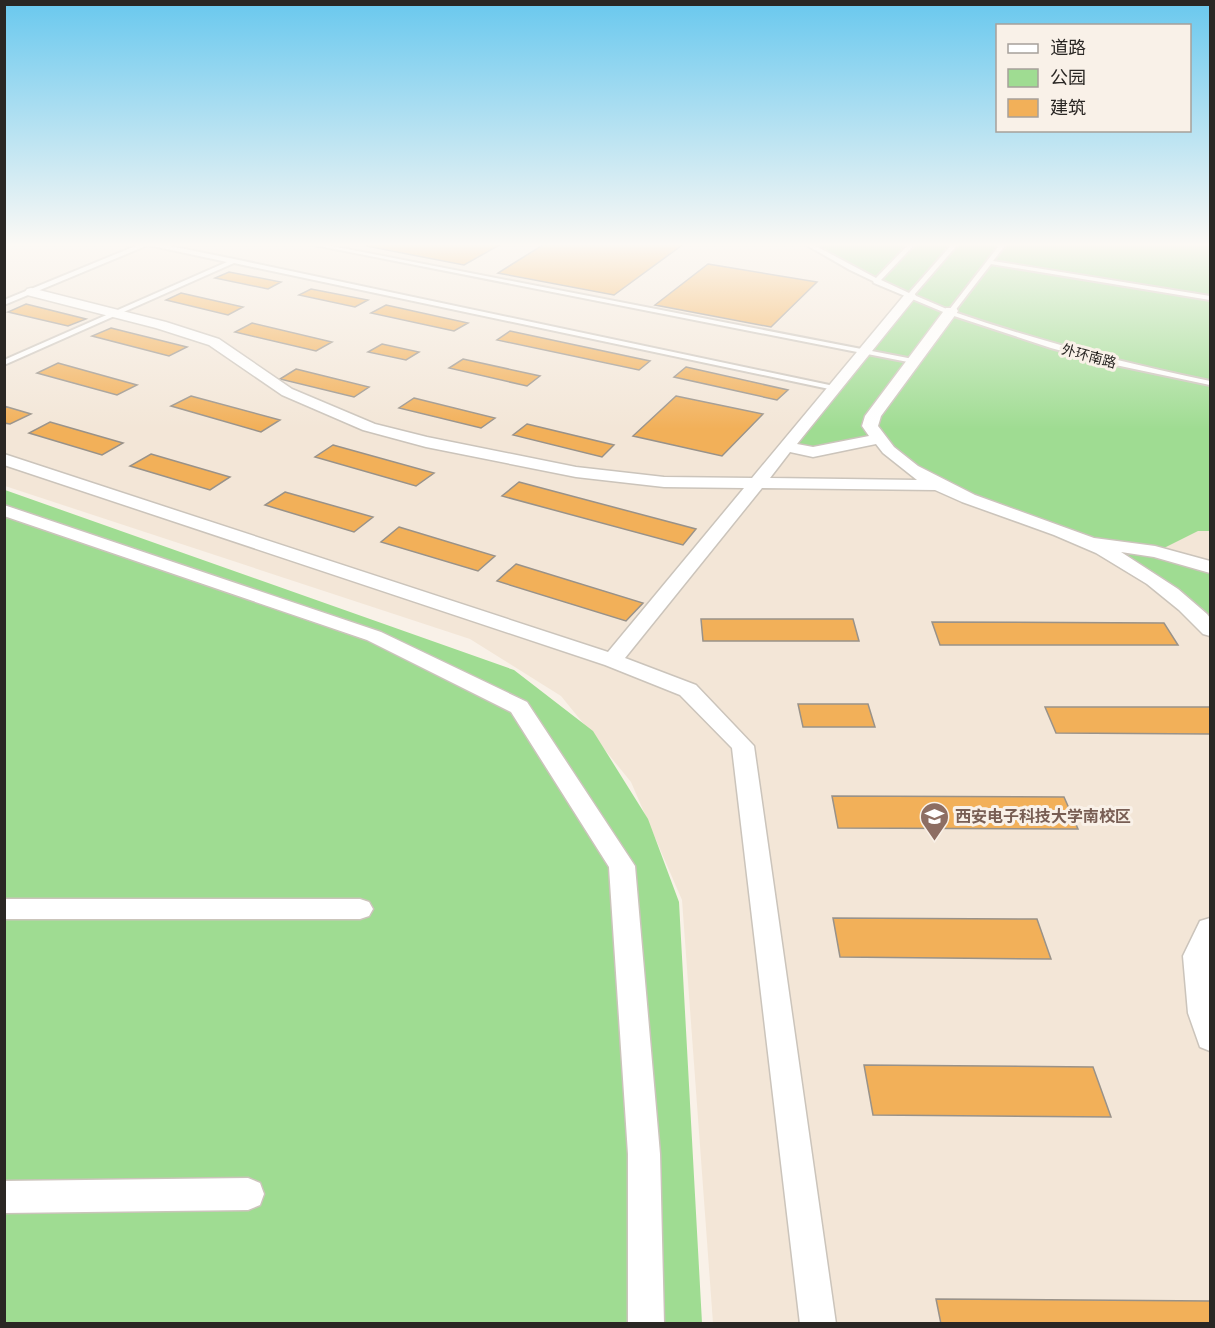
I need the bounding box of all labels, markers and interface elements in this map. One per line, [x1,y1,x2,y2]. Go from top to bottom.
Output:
legend [996,24,1191,132]
text: 道路 [1050,38,1086,58]
text: 公园 [1050,69,1086,88]
text: 建筑 [1050,98,1086,118]
street label: 外环南路 [1060,341,1118,371]
school or university icon: 西安电子科技大学南校区 [918,800,950,842]
place label: 西安电子科技大学南校区 [955,807,1131,825]

